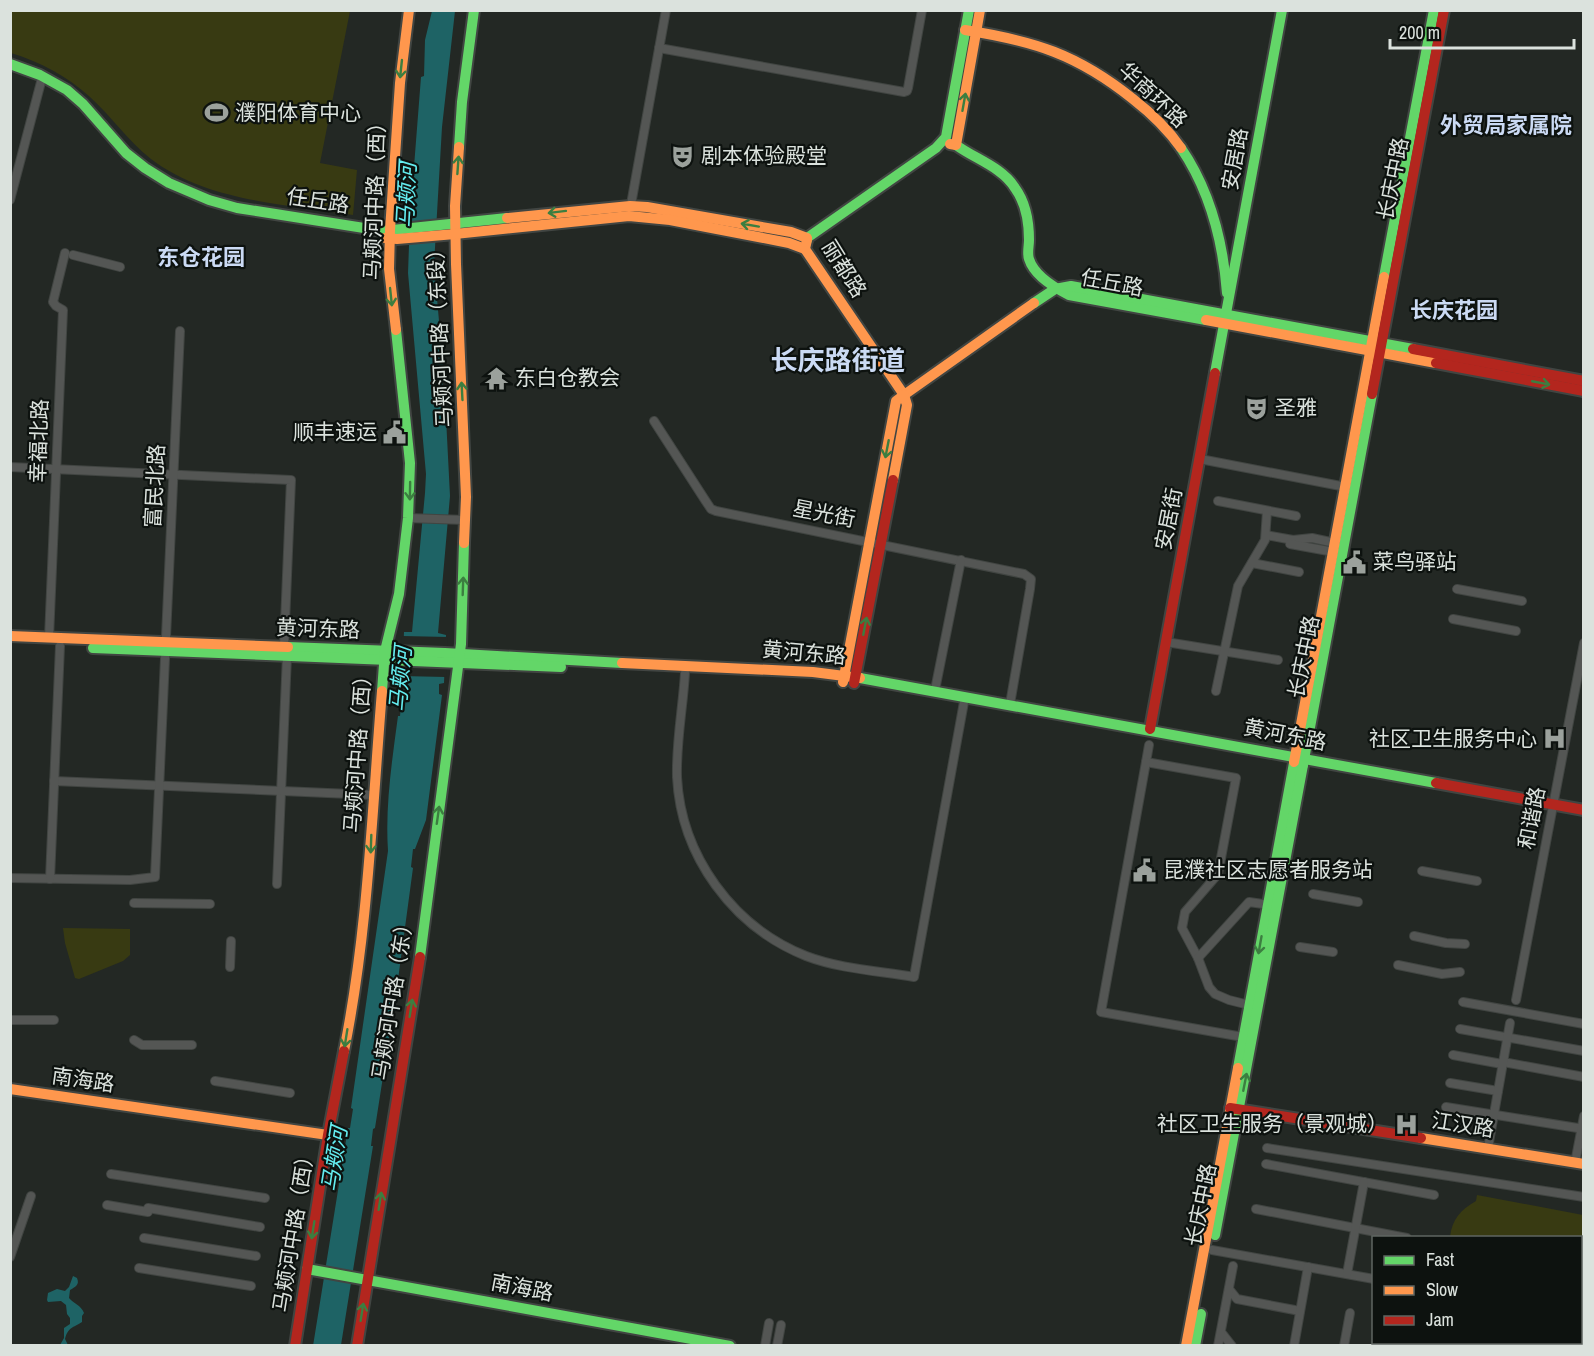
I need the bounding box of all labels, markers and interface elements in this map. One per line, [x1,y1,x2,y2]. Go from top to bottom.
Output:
scale bar [1390,12,1574,50]
text: 200 m [1399,20,1440,45]
street label: 华商环路 [1113,55,1194,134]
one-way arrow [396,58,407,78]
one-way arrow [959,93,970,113]
place label: 濮阳体育中心 [235,98,361,127]
sports icon: 濮阳体育中心 [204,100,230,126]
district label: 外贸局家属院 [1440,110,1572,140]
street label: 马颊河中路（西） [357,112,392,280]
street label: 安居路 [1215,125,1254,192]
street label: 长庆中路 [1370,135,1415,223]
place label: 剧本体验殿堂 [701,141,827,170]
theatre icon: 剧本体验殿堂 [670,143,696,169]
one-way arrow [453,156,464,176]
water label: 马颊河 [389,157,423,229]
street label: 任丘路 [285,181,351,220]
one-way arrow [548,207,568,218]
one-way arrow [741,219,761,230]
street label: 丽都路 [815,234,873,303]
street label: 马颊河中路（东段） [420,238,459,428]
district label: 东仓花园 [157,242,245,272]
street label: 任丘路 [1078,262,1146,303]
one-way arrow [386,286,397,306]
district label: 长庆花园 [1410,295,1498,325]
district label: 长庆路街道 [771,342,906,378]
place label: 东白仓教会 [515,363,620,392]
temple icon: 东白仓教会 [484,365,510,391]
one-way arrow [1531,378,1550,389]
one-way arrow [457,382,468,402]
place label: 圣雅 [1275,393,1317,422]
theatre icon: 圣雅 [1244,395,1270,421]
street label: 幸福北路 [23,399,54,483]
place label: 顺丰速运 [293,417,377,446]
public building icon: 顺丰速运 [382,419,408,445]
one-way arrow [881,439,892,458]
street label: 富民北路 [138,443,171,529]
one-way arrow [404,480,415,500]
street label: 安居街 [1148,485,1189,553]
street label: 星光街 [790,493,858,534]
place label: 菜鸟驿站 [1373,547,1457,576]
public building icon: 菜鸟驿站 [1342,549,1368,575]
one-way arrow [457,576,469,596]
street label: 黄河东路 [276,613,360,644]
street label: 长庆中路 [1281,613,1326,701]
one-way arrow [860,617,871,636]
street label: 黄河东路 [761,634,847,671]
water label: 马颊河 [382,641,418,713]
street label: 马颊河中路（西） [337,664,378,834]
street label: 黄河东路 [1241,712,1329,757]
place label: 社区卫生服务中心 [1369,724,1537,753]
hospital icon: 社区卫生服务中心 [1542,726,1568,752]
street label: 和谐路 [1511,784,1552,852]
one-way arrow [432,806,443,825]
one-way arrow [365,834,376,854]
place label: 昆濮社区志愿者服务站 [1163,855,1373,884]
public building icon: 昆濮社区志愿者服务站 [1132,857,1158,883]
street label: 马颊河中路（东） [365,912,420,1082]
one-way arrow [1254,934,1265,954]
one-way arrow [406,999,417,1019]
one-way arrow [341,1027,352,1047]
street label: 南海路 [50,1061,116,1098]
one-way arrow [1240,1072,1251,1092]
street label: 江汉路 [1430,1105,1496,1144]
place label: 社区卫生服务（景观城） [1157,1109,1388,1138]
hospital icon: 社区卫生服务（景观城） [1393,1111,1419,1137]
water label: 马颊河 [314,1120,355,1194]
street label: 马颊河中路（西） [266,1144,321,1314]
street label: 长庆中路 [1178,1161,1223,1249]
one-way arrow [375,1191,386,1211]
one-way arrow [308,1219,319,1239]
legend [1372,1236,1582,1344]
text: Fast [1426,1247,1454,1272]
street label: 南海路 [488,1267,556,1308]
text: Slow [1426,1277,1458,1302]
one-way arrow [357,1303,368,1323]
text: Jam [1426,1307,1454,1332]

